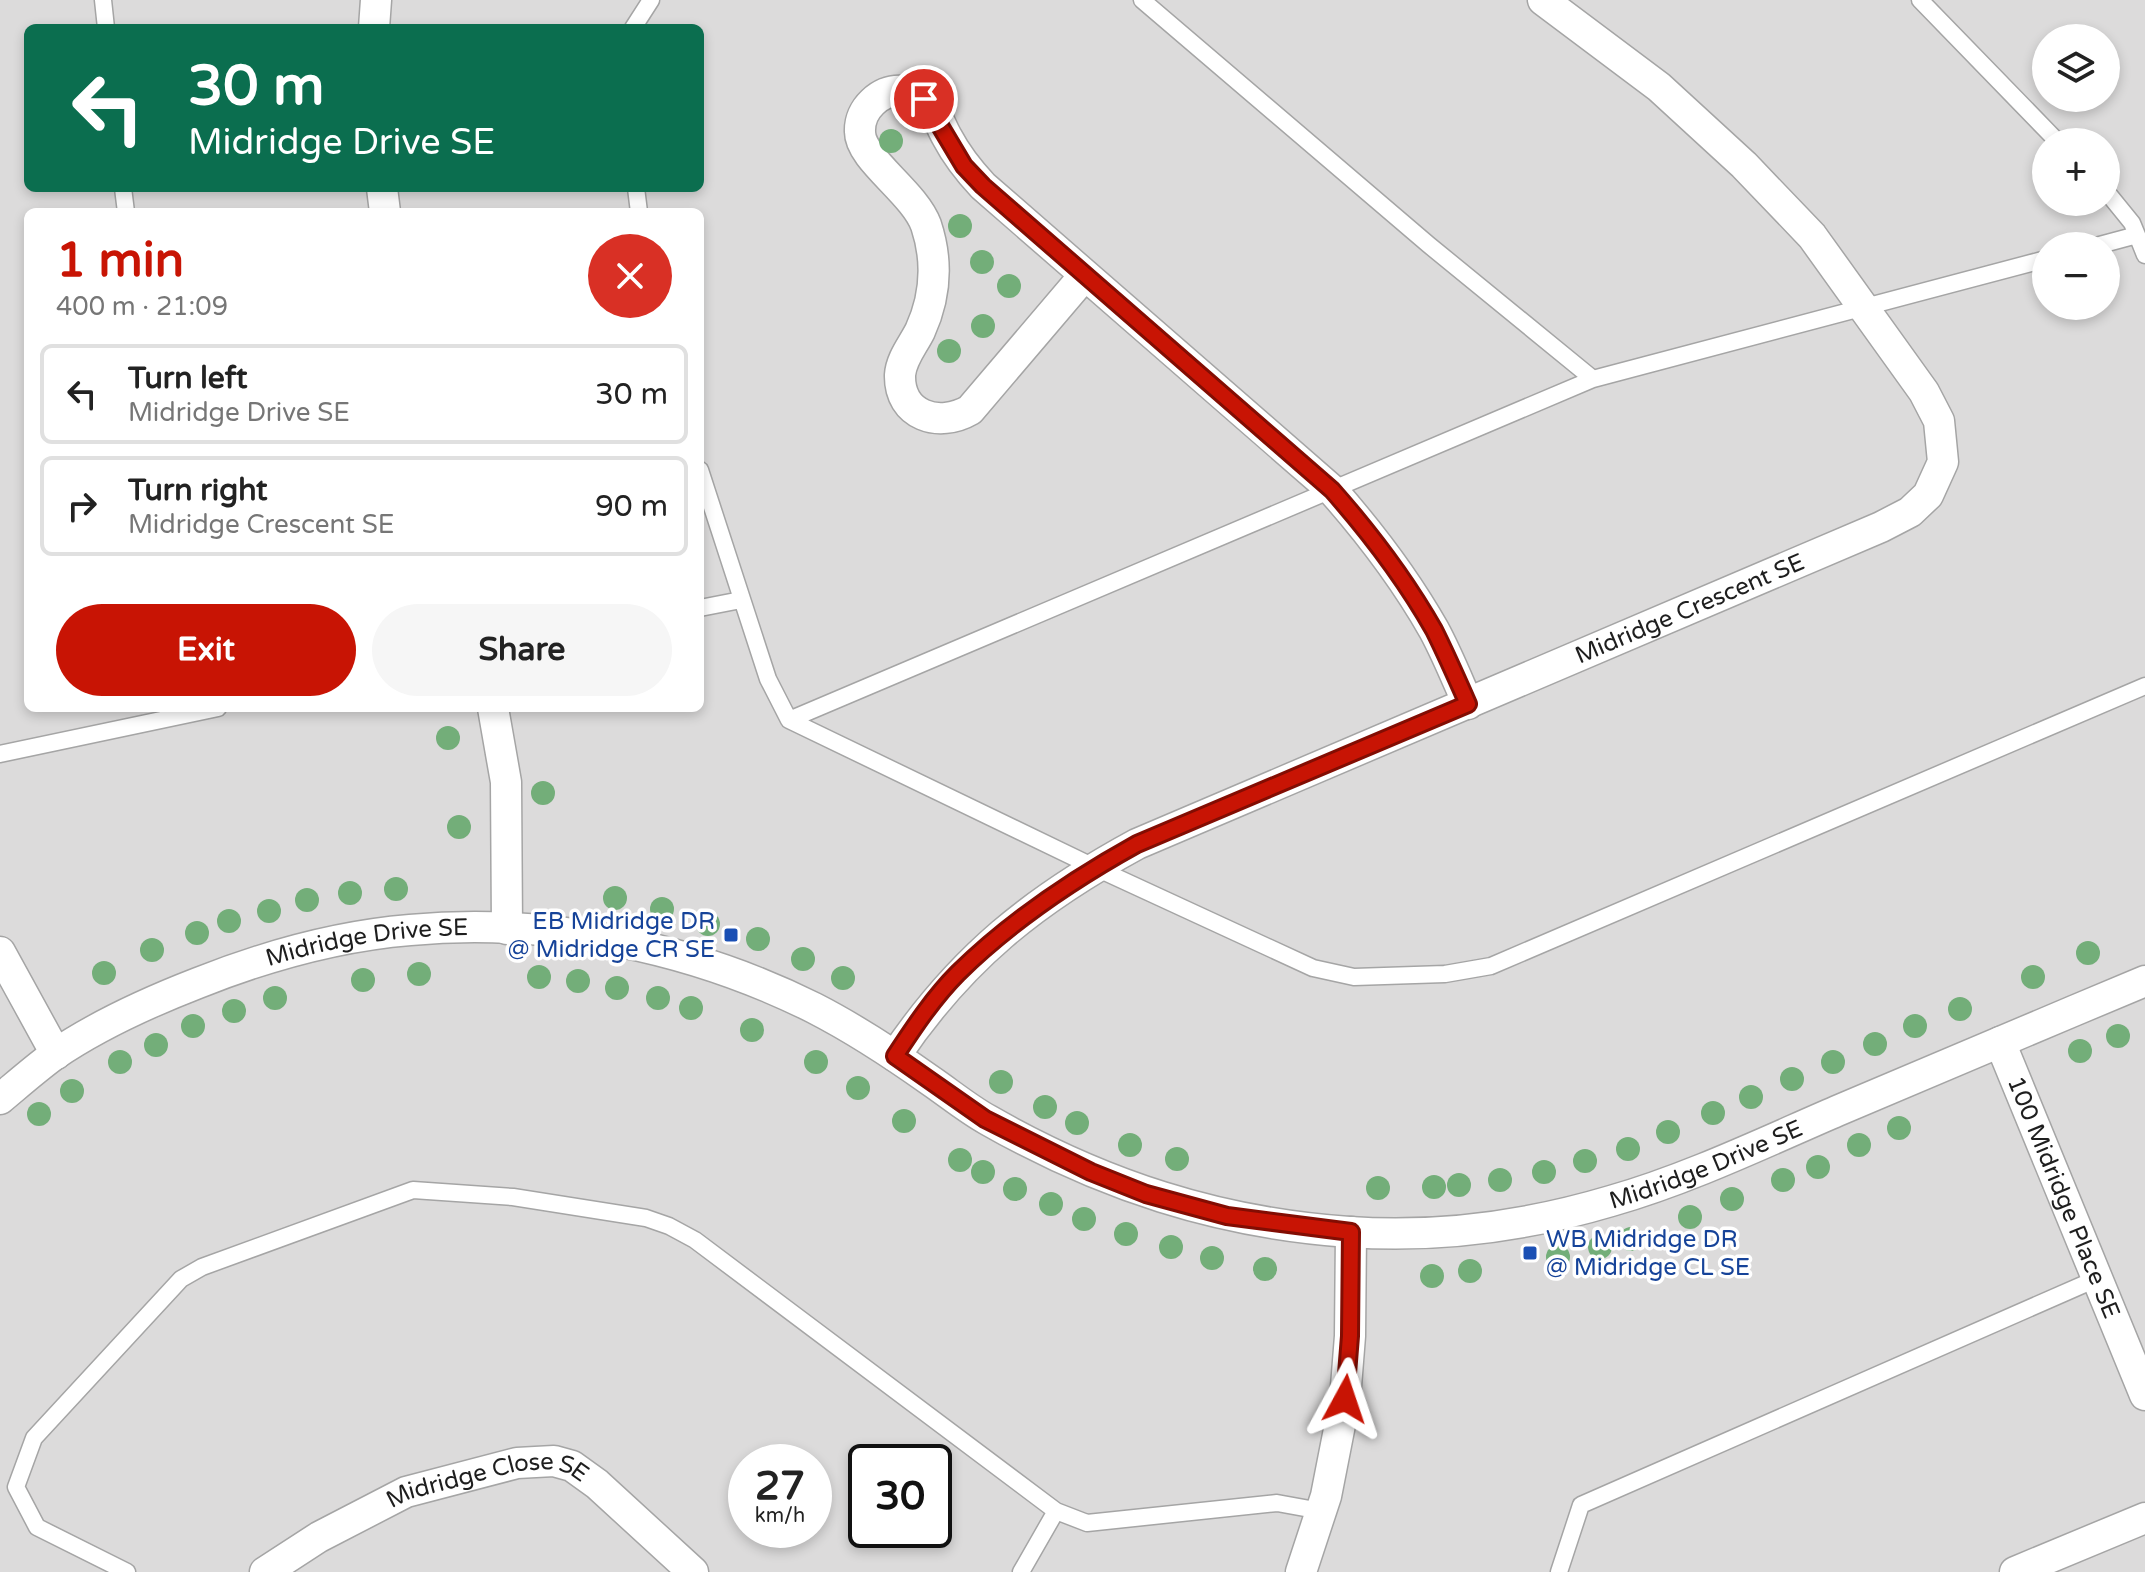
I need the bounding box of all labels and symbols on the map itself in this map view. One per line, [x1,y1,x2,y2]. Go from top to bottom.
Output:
pin [890,65,958,133]
street label: Midridge Crescent SE [1571,547,1809,671]
place label: EB Midridge DR @ Midridge CR SE [508,907,715,964]
street label: Midridge Drive SE [262,913,468,973]
marker: EB Midridge DR @ Midridge CR SE [722,926,740,944]
street label: 100 Midridge Place SE [2001,1072,2126,1323]
street label: Midridge Drive SE [1606,1114,1807,1216]
place label: WB Midridge DR @ Midridge CL SE [1546,1225,1750,1282]
marker: WB Midridge DR @ Midridge CL SE [1521,1244,1539,1262]
position arrow [1303,1357,1387,1441]
speed limit sign: 30 [848,1444,952,1548]
street label: Midridge Close SE [381,1447,594,1515]

